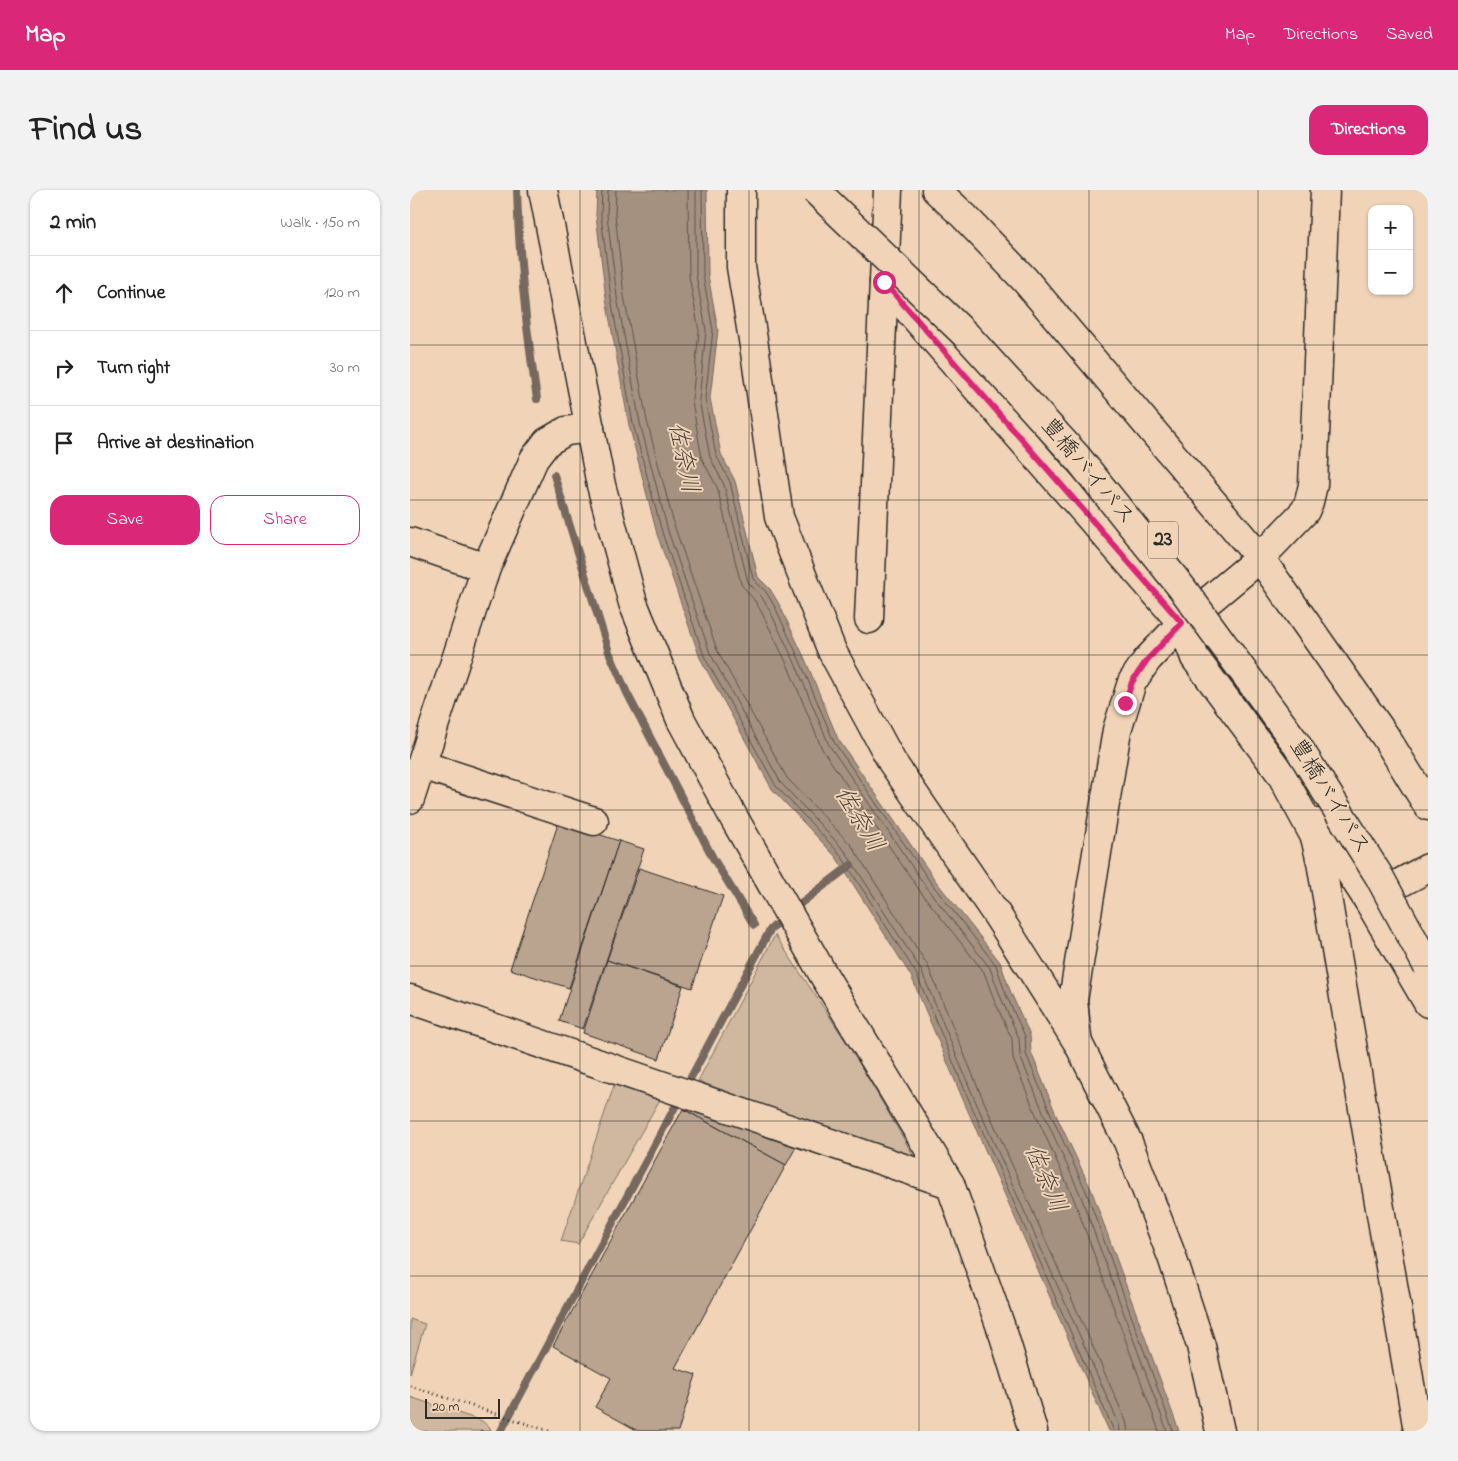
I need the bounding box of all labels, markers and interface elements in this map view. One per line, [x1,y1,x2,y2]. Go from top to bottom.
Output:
text: Map [25,18,66,53]
text: Map [1225,22,1255,48]
text: Directions [1283,22,1358,48]
text: Saved [1386,22,1433,48]
text: Find us [30,105,142,156]
button: Directions [1309,105,1428,155]
map controls [1368,205,1413,295]
button: + [1368,205,1413,250]
text: 2 min [50,208,96,238]
text: Walk · 150 m [280,211,360,235]
button: − [1368,250,1413,295]
route start [873,271,896,294]
icon: ahead [50,279,78,307]
text: Continue [97,280,165,307]
text: 120 m [324,281,360,305]
icon: right [50,354,78,382]
text: Turn right [97,355,170,382]
text: 30 m [330,356,360,380]
street label: 豊橋バイパス [1032,411,1142,533]
water label: 佐奈川 [657,419,707,497]
icon: arrive [50,429,78,457]
text: Arrive at destination [97,430,254,457]
button: Save [50,495,200,545]
button: Share [210,495,360,545]
road number: 23 [1148,522,1178,558]
route end [1114,692,1137,715]
street label: 豊橋バイパス [1281,733,1377,861]
water label: 佐奈川 [824,780,892,860]
water label: 佐奈川 [1014,1139,1074,1219]
scale bar [425,1396,500,1419]
text: 20 m [432,1397,459,1418]

